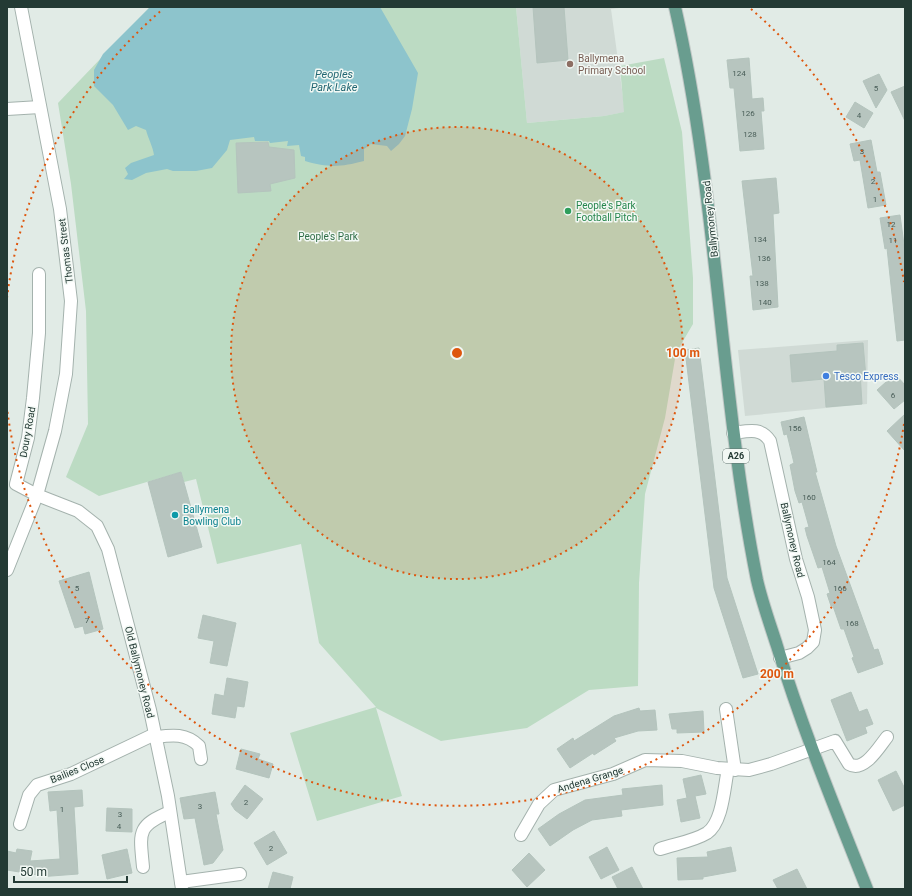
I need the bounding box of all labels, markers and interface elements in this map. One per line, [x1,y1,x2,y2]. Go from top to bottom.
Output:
place label: Ballymena Primary School [578,53,646,76]
marker: Ballymena Primary School [565,59,575,69]
water label: Peoples Park Lake [311,68,358,94]
house number: 124 [732,69,746,78]
house number: 5 [874,84,879,93]
house number: 126 [741,109,755,118]
house number: 4 [857,111,862,120]
house number: 128 [743,130,757,139]
house number: 3 [860,147,864,156]
house number: 2 [871,177,876,186]
street label: Ballymoney Road [701,180,720,258]
house number: 1 [873,195,877,204]
place label: People's Park Football Pitch [576,200,637,223]
marker: People's Park Football Pitch [563,206,573,216]
street label: Thomas Street [56,218,75,284]
house number: 12 [887,220,896,229]
park label: People's Park [298,231,359,242]
house number: 134 [753,235,767,244]
house number: 11 [889,236,898,245]
house number: 136 [757,254,771,263]
house number: 138 [755,279,769,288]
house number: 140 [758,298,772,307]
centre of rings [450,346,464,360]
text: 100 m [666,346,700,360]
marker: Tesco Express [821,371,831,381]
place label: Tesco Express [834,371,899,382]
house number: 6 [891,391,896,400]
street label: Doury Road [18,406,37,458]
house number: 156 [788,424,802,433]
road number: A26 [723,449,749,463]
house number: 160 [802,493,816,502]
street label: Ballymoney Road [779,502,806,579]
place label: Ballymena Bowling Club [183,504,241,527]
marker: Ballymena Bowling Club [170,510,180,520]
house number: 164 [822,558,836,567]
house number: 5 [75,584,80,593]
house number: 166 [833,584,847,593]
house number: 7 [85,616,90,625]
house number: 168 [845,619,859,628]
street label: Old Ballymoney Road [123,625,156,719]
text: 200 m [760,667,794,681]
street label: Bailies Close [49,754,106,785]
street label: Andena Grange [556,764,624,795]
house number: 2 [244,798,249,807]
house number: 3 [198,802,202,811]
house number: 1 [60,805,64,814]
house number: 3 [118,810,122,819]
house number: 4 [117,822,122,831]
house number: 2 [269,844,274,853]
scale bar [14,858,127,884]
text: 50 m [20,865,47,879]

